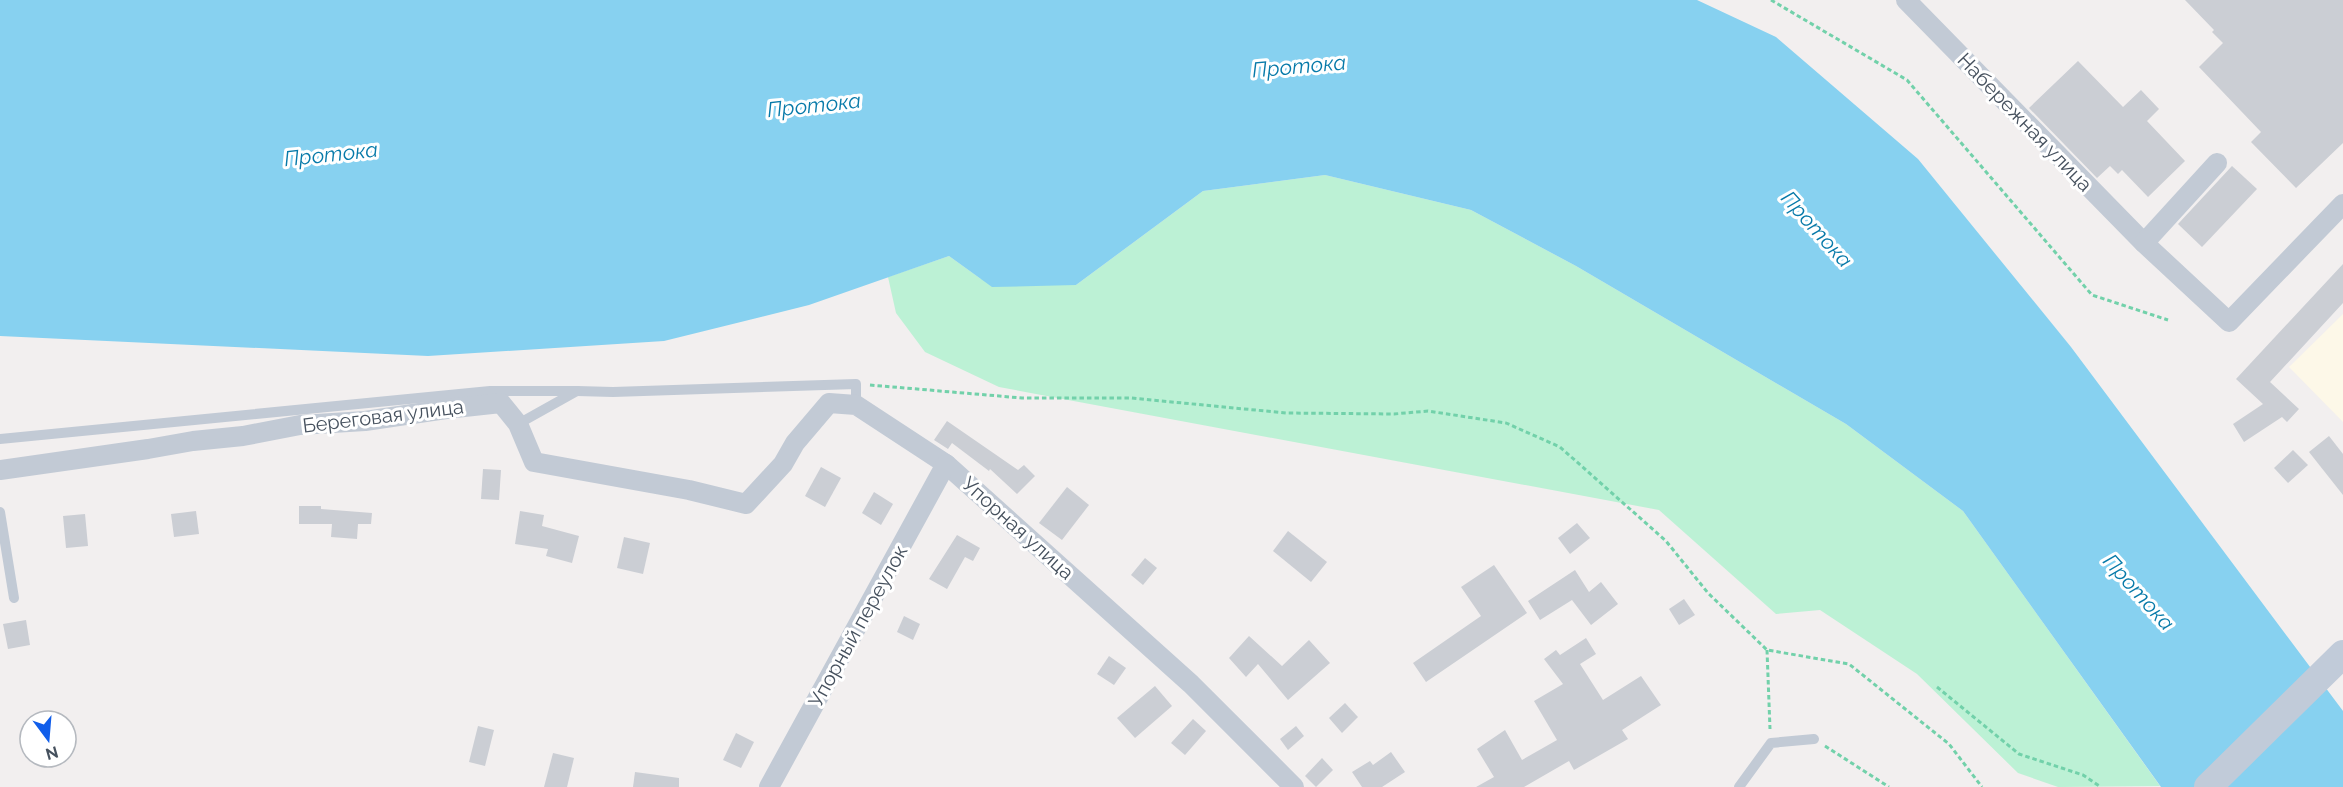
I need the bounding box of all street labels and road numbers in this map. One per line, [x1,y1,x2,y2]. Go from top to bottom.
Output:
street label: Набережная улица [1953,48,2097,196]
street label: Береговая улица [301,394,465,438]
street label: Упорная улица [957,472,1079,584]
street label: Упорный переулок [804,541,912,711]

